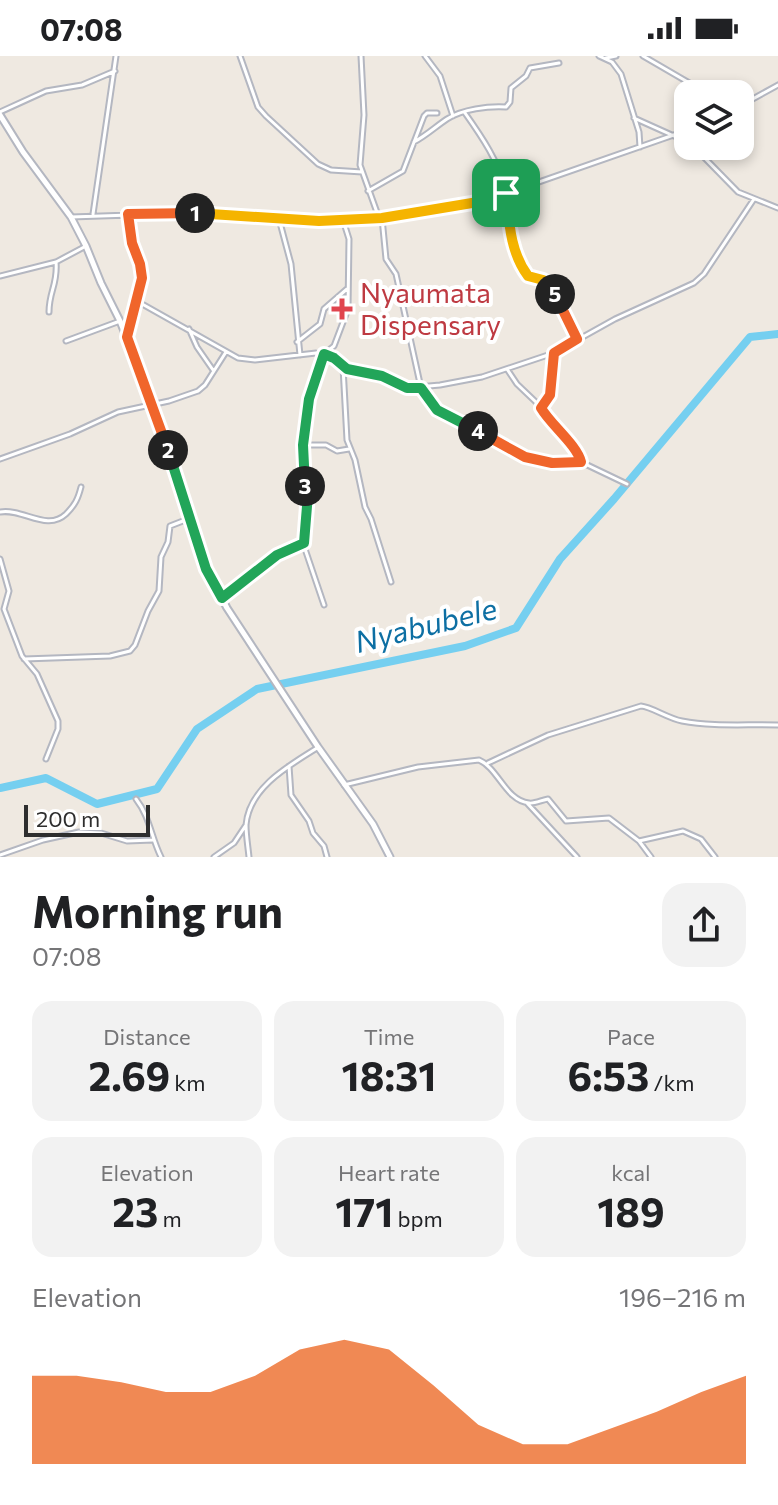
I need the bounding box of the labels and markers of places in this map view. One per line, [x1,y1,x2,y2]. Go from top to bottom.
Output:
pin [472,159,540,227]
pin: 1 [175,193,215,233]
pin: 5 [535,274,575,314]
place label: Nyaumata Dispensary [360,275,501,341]
marker: Nyaumata Dispensary [331,298,353,320]
pin: 4 [458,411,498,451]
pin: 2 [148,430,188,470]
pin: 3 [285,466,325,506]

